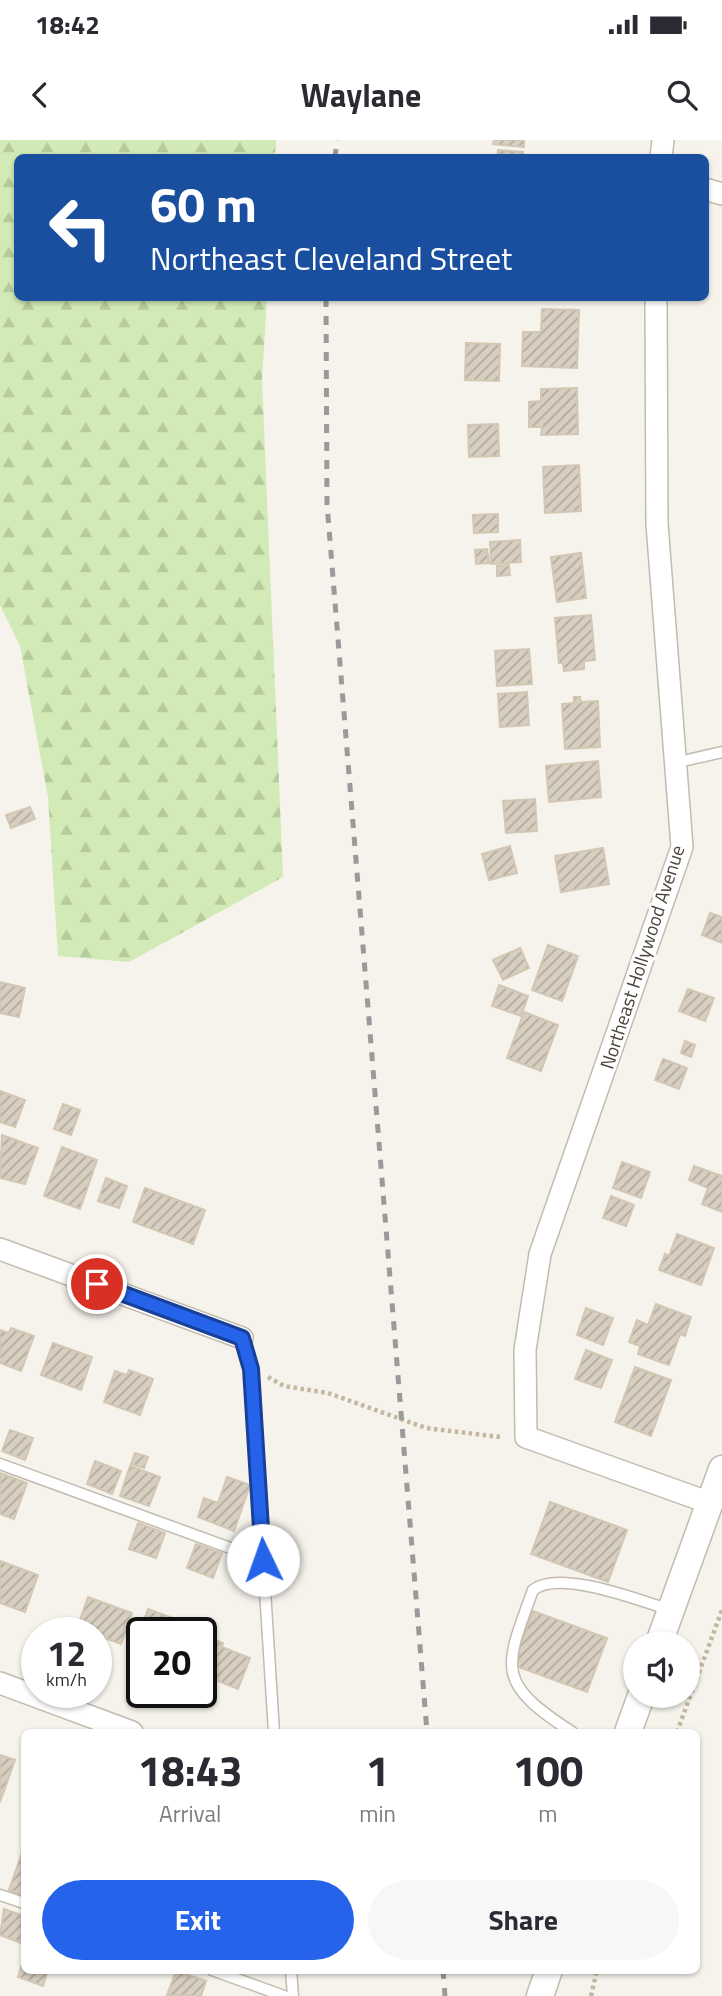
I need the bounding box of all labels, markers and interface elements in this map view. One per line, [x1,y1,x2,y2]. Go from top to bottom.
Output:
text: 18:42 [35,5,100,44]
text: Waylane [301,71,421,119]
icon: back [21,76,59,114]
icon: search [663,76,701,114]
text: 60 m [150,166,257,241]
icon: left [35,182,126,273]
text: Northeast Cleveland Street [150,234,512,282]
street label: Northeast Hollywood Avenue [592,841,691,1073]
pin [67,1254,127,1314]
icon: arrive [78,1265,116,1303]
position arrow [226,1523,300,1597]
speed limit sign: 20 [126,1617,217,1708]
text: 12 [47,1626,86,1680]
map controls [623,1631,700,1708]
button: sound [623,1631,700,1708]
text: km/h [46,1666,87,1693]
text: 18:43 [138,1738,243,1802]
text: 1 [366,1738,389,1802]
text: 100 [513,1738,583,1802]
text: Arrival [159,1796,221,1831]
text: min [359,1796,396,1831]
text: m [538,1796,558,1831]
button: Exit [42,1880,354,1960]
button: Share [368,1880,679,1960]

